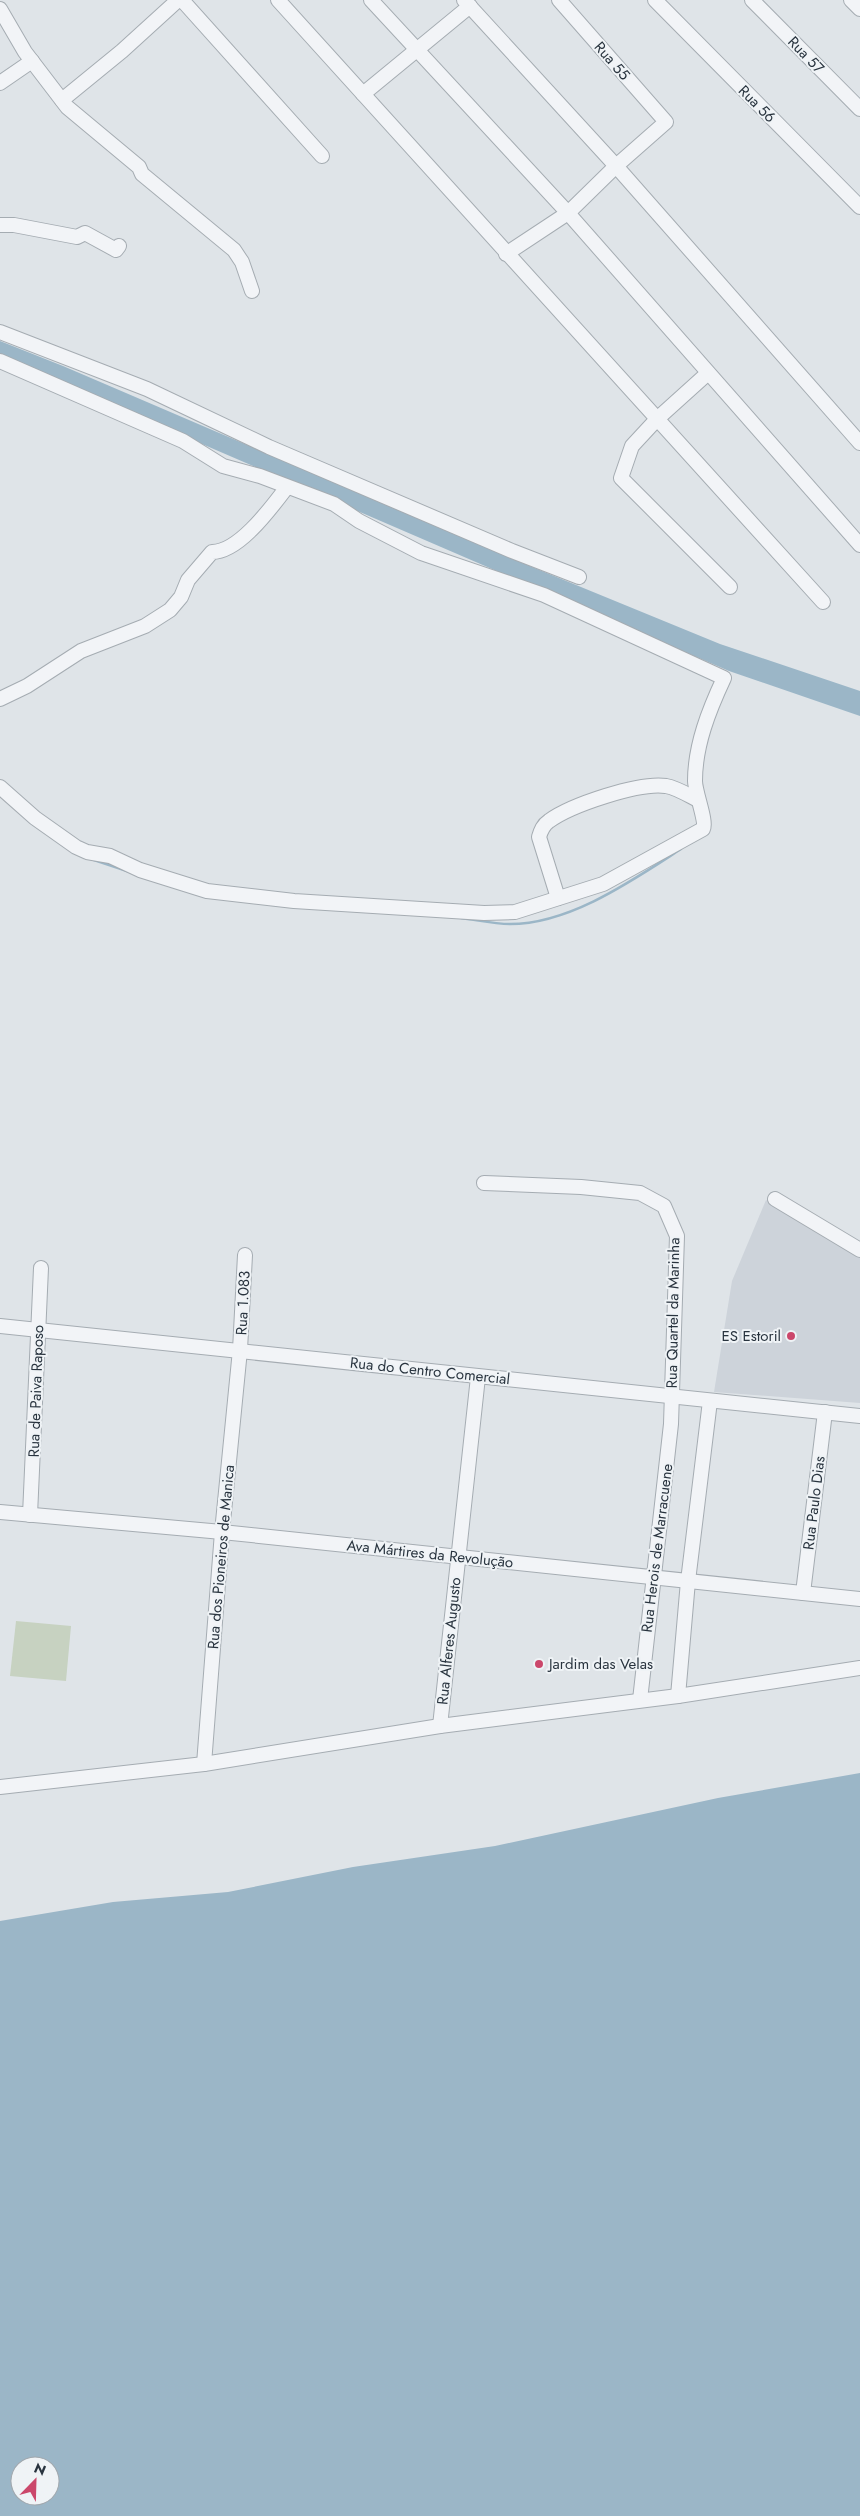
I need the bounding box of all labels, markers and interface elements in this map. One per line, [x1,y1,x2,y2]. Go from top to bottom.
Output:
street label: Rua 57 [783,31,829,79]
street label: Rua 55 [589,37,635,85]
street label: Rua 56 [733,80,781,128]
street label: Rua Quartel da Marinha [661,1237,685,1389]
street label: Rua 1.083 [230,1270,256,1336]
street label: Rua de Paiva Raposo [23,1324,49,1458]
place label: ES Estoril [721,1325,781,1347]
marker: ES Estoril [785,1330,797,1342]
street label: Rua do Centro Comercial [349,1352,511,1390]
street label: Rua Paulo Dias [797,1455,831,1551]
street label: Rua Herois de Marracuene [636,1462,678,1634]
street label: Rua dos Pioneiros de Manica [202,1464,240,1650]
street label: Ava Mártires da Revolução [346,1534,514,1574]
street label: Rua Alferes Augusto [431,1576,467,1706]
place label: Jardim das Velas [547,1653,653,1675]
marker: Jardim das Velas [533,1658,545,1670]
north arrow [10,2456,60,2506]
text: N [31,2458,49,2480]

